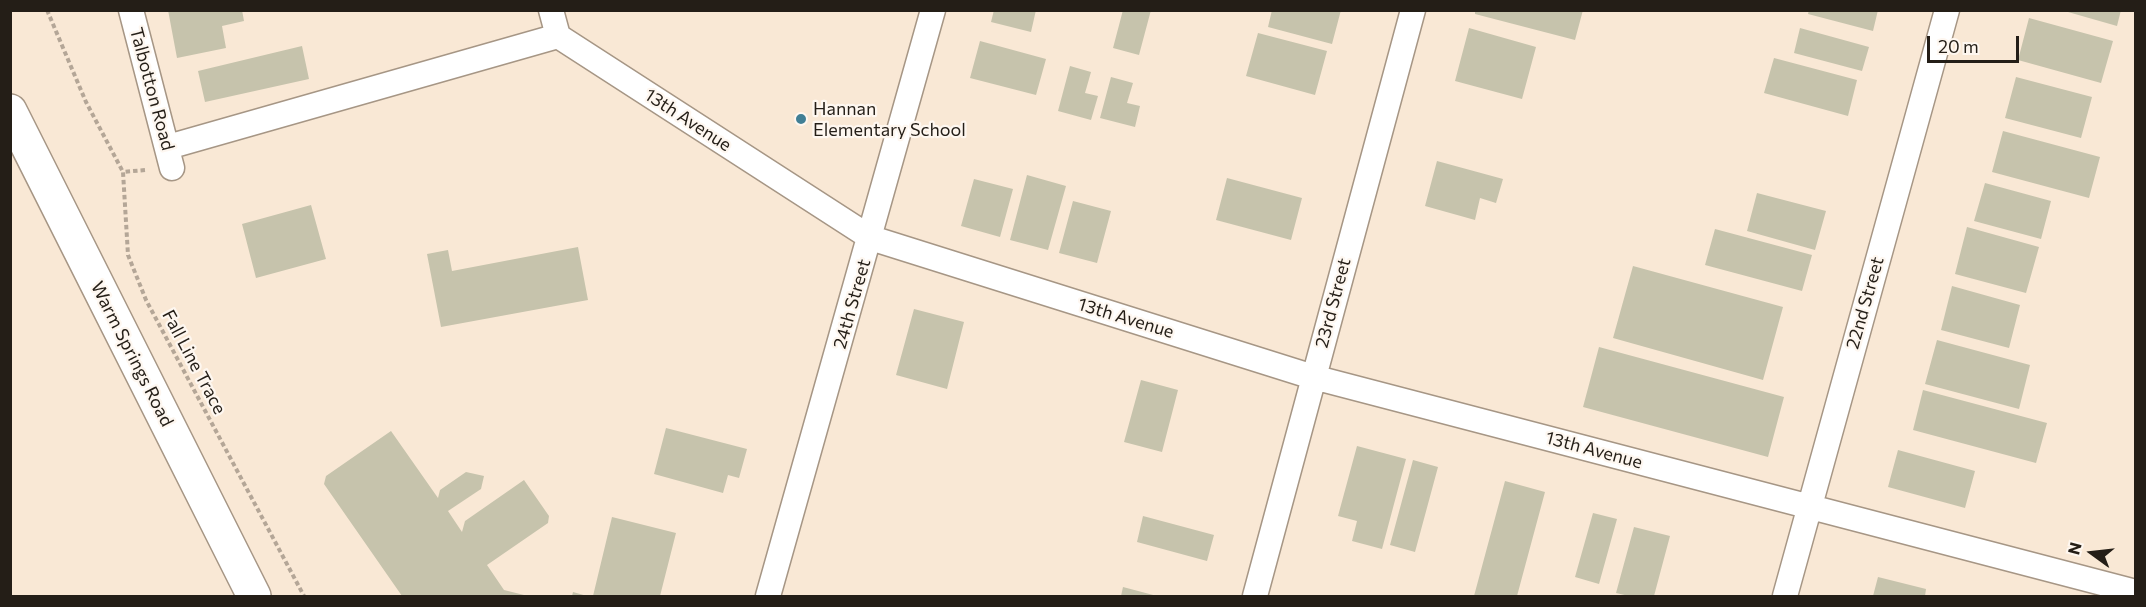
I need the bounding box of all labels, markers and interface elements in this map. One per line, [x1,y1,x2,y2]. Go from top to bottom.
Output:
scale bar [1930,24,2022,62]
street label: Talbotton Road [125,25,179,153]
text: 20 m [1938,35,1979,57]
street label: 13th Avenue [641,84,735,156]
place label: Hannan Elementary School [813,98,966,140]
marker: Hannan Elementary School [794,112,808,126]
street label: 22nd Street [1842,254,1888,352]
street label: 23rd Street [1311,256,1355,350]
street label: 24th Street [829,257,875,351]
street label: Warm Springs Road [86,278,178,430]
street label: 13th Avenue [1075,293,1177,343]
street label: Fall Line Trace [157,306,231,418]
street label: 13th Avenue [1543,427,1645,473]
north arrow [2062,523,2122,583]
text: N [2063,540,2085,556]

